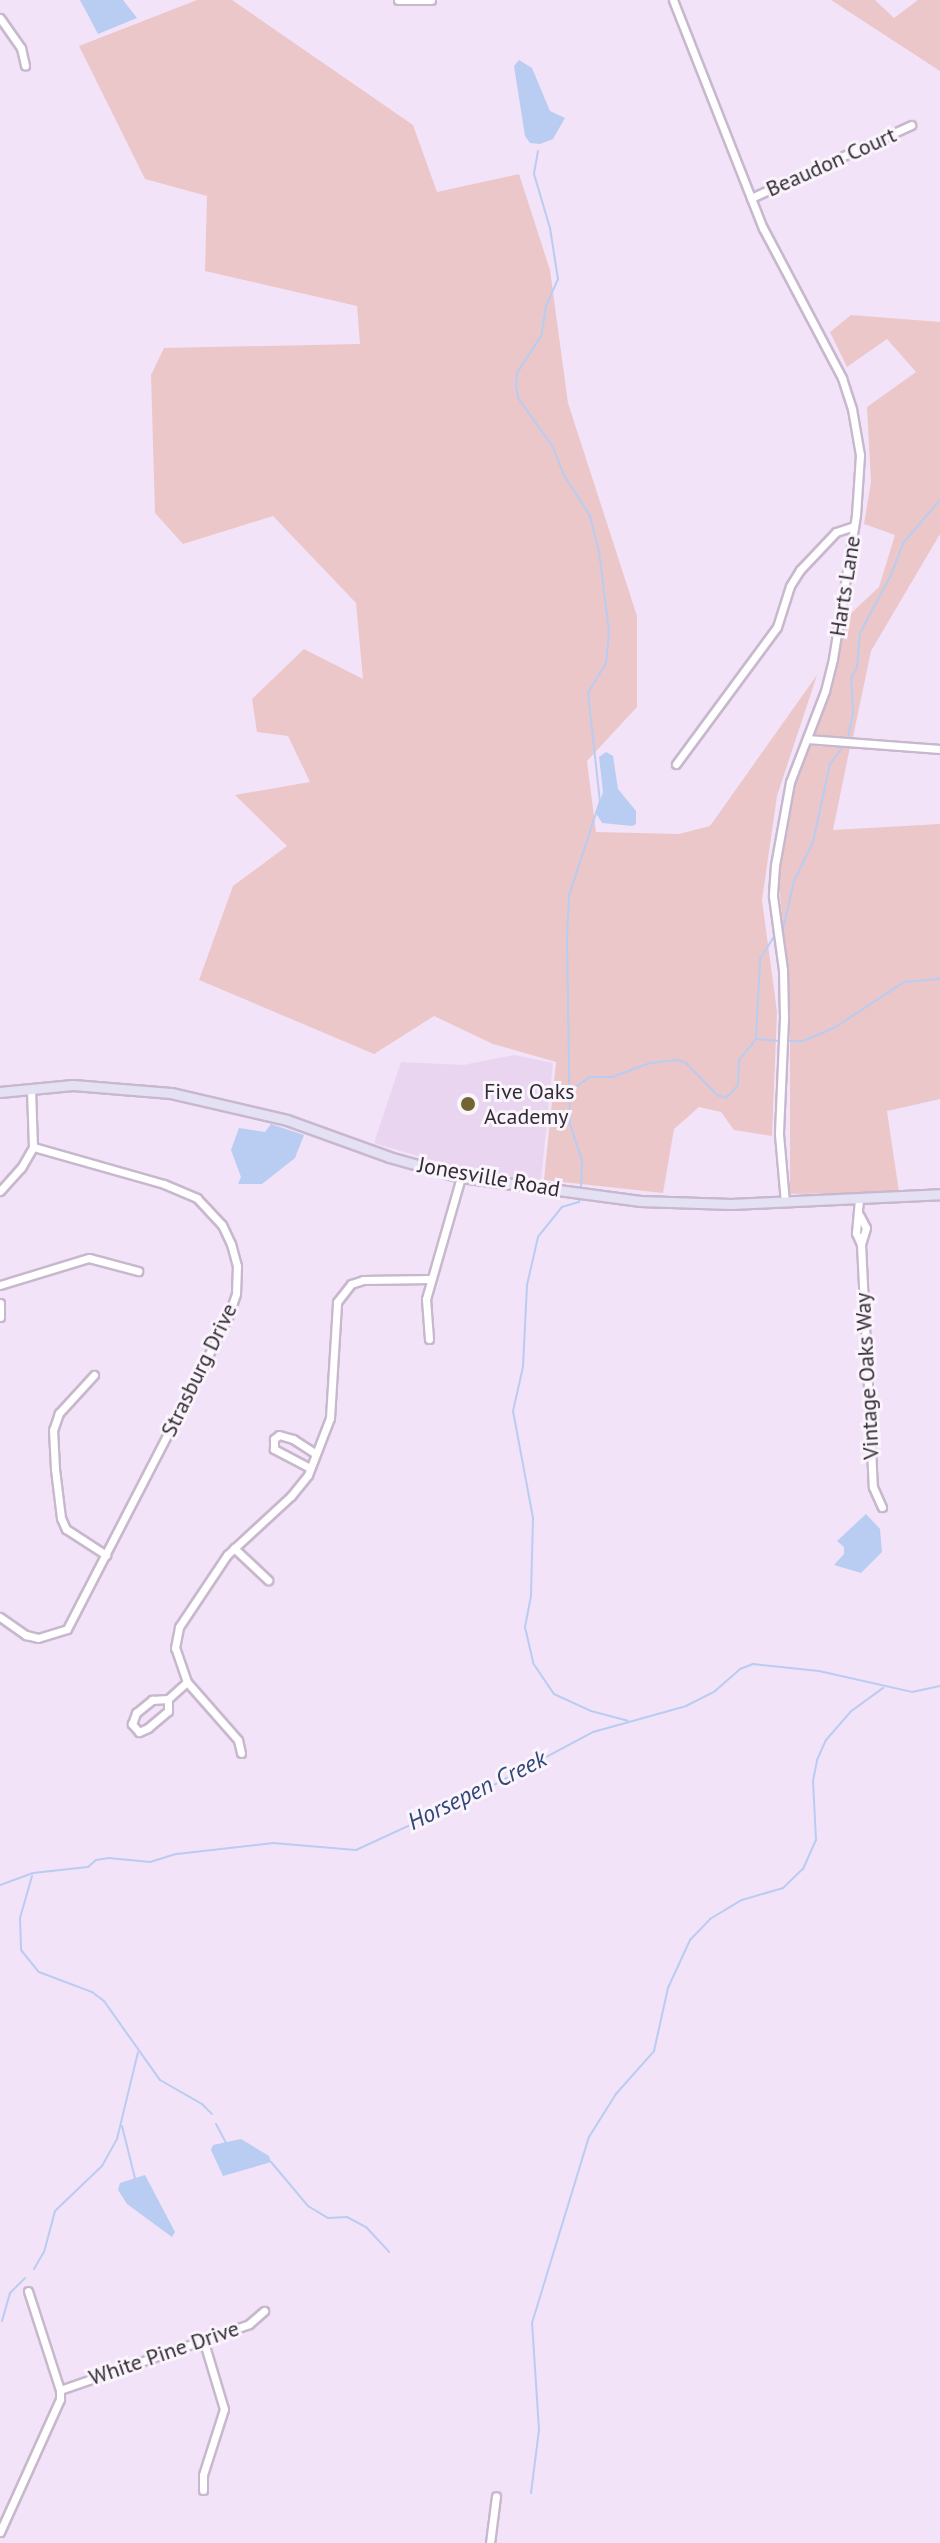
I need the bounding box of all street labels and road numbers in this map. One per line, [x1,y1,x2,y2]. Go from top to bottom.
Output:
street label: Beaudon Court [762,122,900,202]
street label: Harts Lane [824,534,866,638]
street label: Jonesville Road [416,1152,562,1202]
street label: Vintage Oaks Way [849,1292,885,1460]
street label: Strasburg Drive [155,1299,243,1441]
street label: White Pine Drive [85,2315,243,2391]

